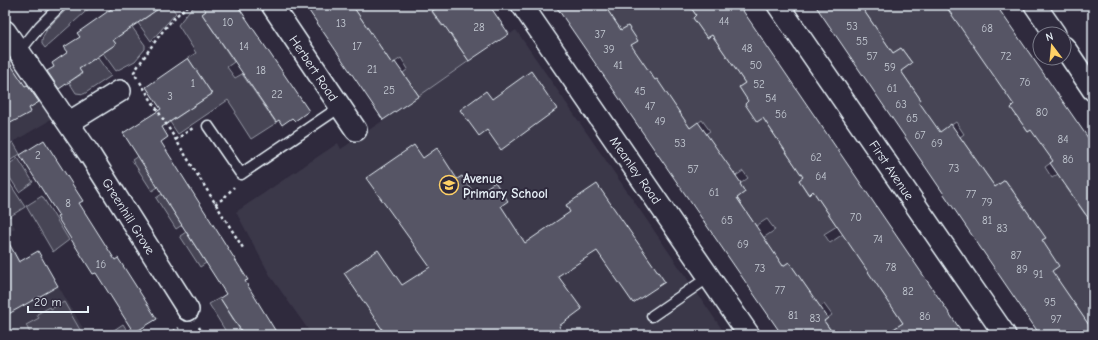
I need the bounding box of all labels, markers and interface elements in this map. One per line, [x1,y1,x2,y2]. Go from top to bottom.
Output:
house number: 44 [719,15,729,28]
house number: 10 [222,16,234,29]
house number: 13 [336,17,346,30]
house number: 53 [846,20,858,33]
house number: 28 [473,21,485,34]
house number: 68 [981,22,993,35]
north arrow [1032,26,1072,66]
house number: 37 [595,28,605,41]
text: N [1044,30,1055,44]
street label: Herbert Road [286,33,341,104]
house number: 55 [856,35,868,48]
house number: 14 [239,40,249,53]
house number: 17 [352,40,362,53]
house number: 48 [742,42,753,55]
house number: 39 [603,43,615,56]
house number: 57 [866,50,878,63]
house number: 72 [1001,50,1012,63]
house number: 41 [613,59,623,72]
house number: 50 [750,59,762,72]
house number: 59 [884,61,896,74]
house number: 21 [367,63,377,76]
house number: 18 [256,64,266,77]
house number: 76 [1019,76,1031,89]
house number: 1 [191,77,195,90]
house number: 52 [753,78,765,91]
house number: 61 [887,82,897,95]
house number: 25 [383,84,395,97]
house number: 45 [634,85,646,98]
house number: 22 [271,88,283,101]
house number: 3 [167,90,173,103]
house number: 54 [765,92,777,105]
house number: 63 [895,98,907,111]
house number: 47 [645,100,655,113]
house number: 80 [1036,106,1048,119]
house number: 56 [775,108,787,121]
house number: 65 [906,112,918,125]
house number: 49 [654,115,666,128]
house number: 67 [914,129,926,142]
house number: 84 [1058,133,1069,146]
street label: Meanley Road [607,134,664,207]
house number: 53 [674,137,686,150]
house number: 69 [931,137,943,150]
street label: First Avenue [866,138,917,203]
house number: 2 [35,149,41,162]
house number: 62 [810,151,822,164]
house number: 86 [1062,153,1074,166]
house number: 73 [949,162,959,175]
house number: 57 [687,163,699,176]
house number: 64 [815,170,827,183]
place label: Avenue Primary School [463,171,548,201]
school or university icon: Avenue Primary School [438,174,460,196]
street label: Greenhill Grove [99,175,158,258]
house number: 61 [709,186,719,199]
house number: 77 [966,188,976,201]
house number: 79 [981,196,993,209]
house number: 8 [65,197,71,210]
house number: 70 [850,211,862,224]
house number: 65 [721,214,733,227]
house number: 81 [982,214,992,227]
house number: 83 [996,222,1008,235]
house number: 74 [873,233,883,246]
house number: 69 [737,238,749,251]
house number: 87 [1011,249,1021,262]
house number: 16 [96,258,106,271]
house number: 78 [886,261,897,274]
house number: 73 [755,262,765,275]
house number: 89 [1016,263,1028,276]
house number: 91 [1033,268,1043,281]
house number: 77 [775,284,785,297]
house number: 82 [902,285,914,298]
scale bar [28,288,88,314]
text: 20 m [34,295,62,309]
house number: 95 [1044,296,1056,309]
house number: 81 [788,309,798,322]
house number: 86 [919,310,931,323]
house number: 83 [809,312,821,325]
house number: 97 [1050,313,1062,326]

